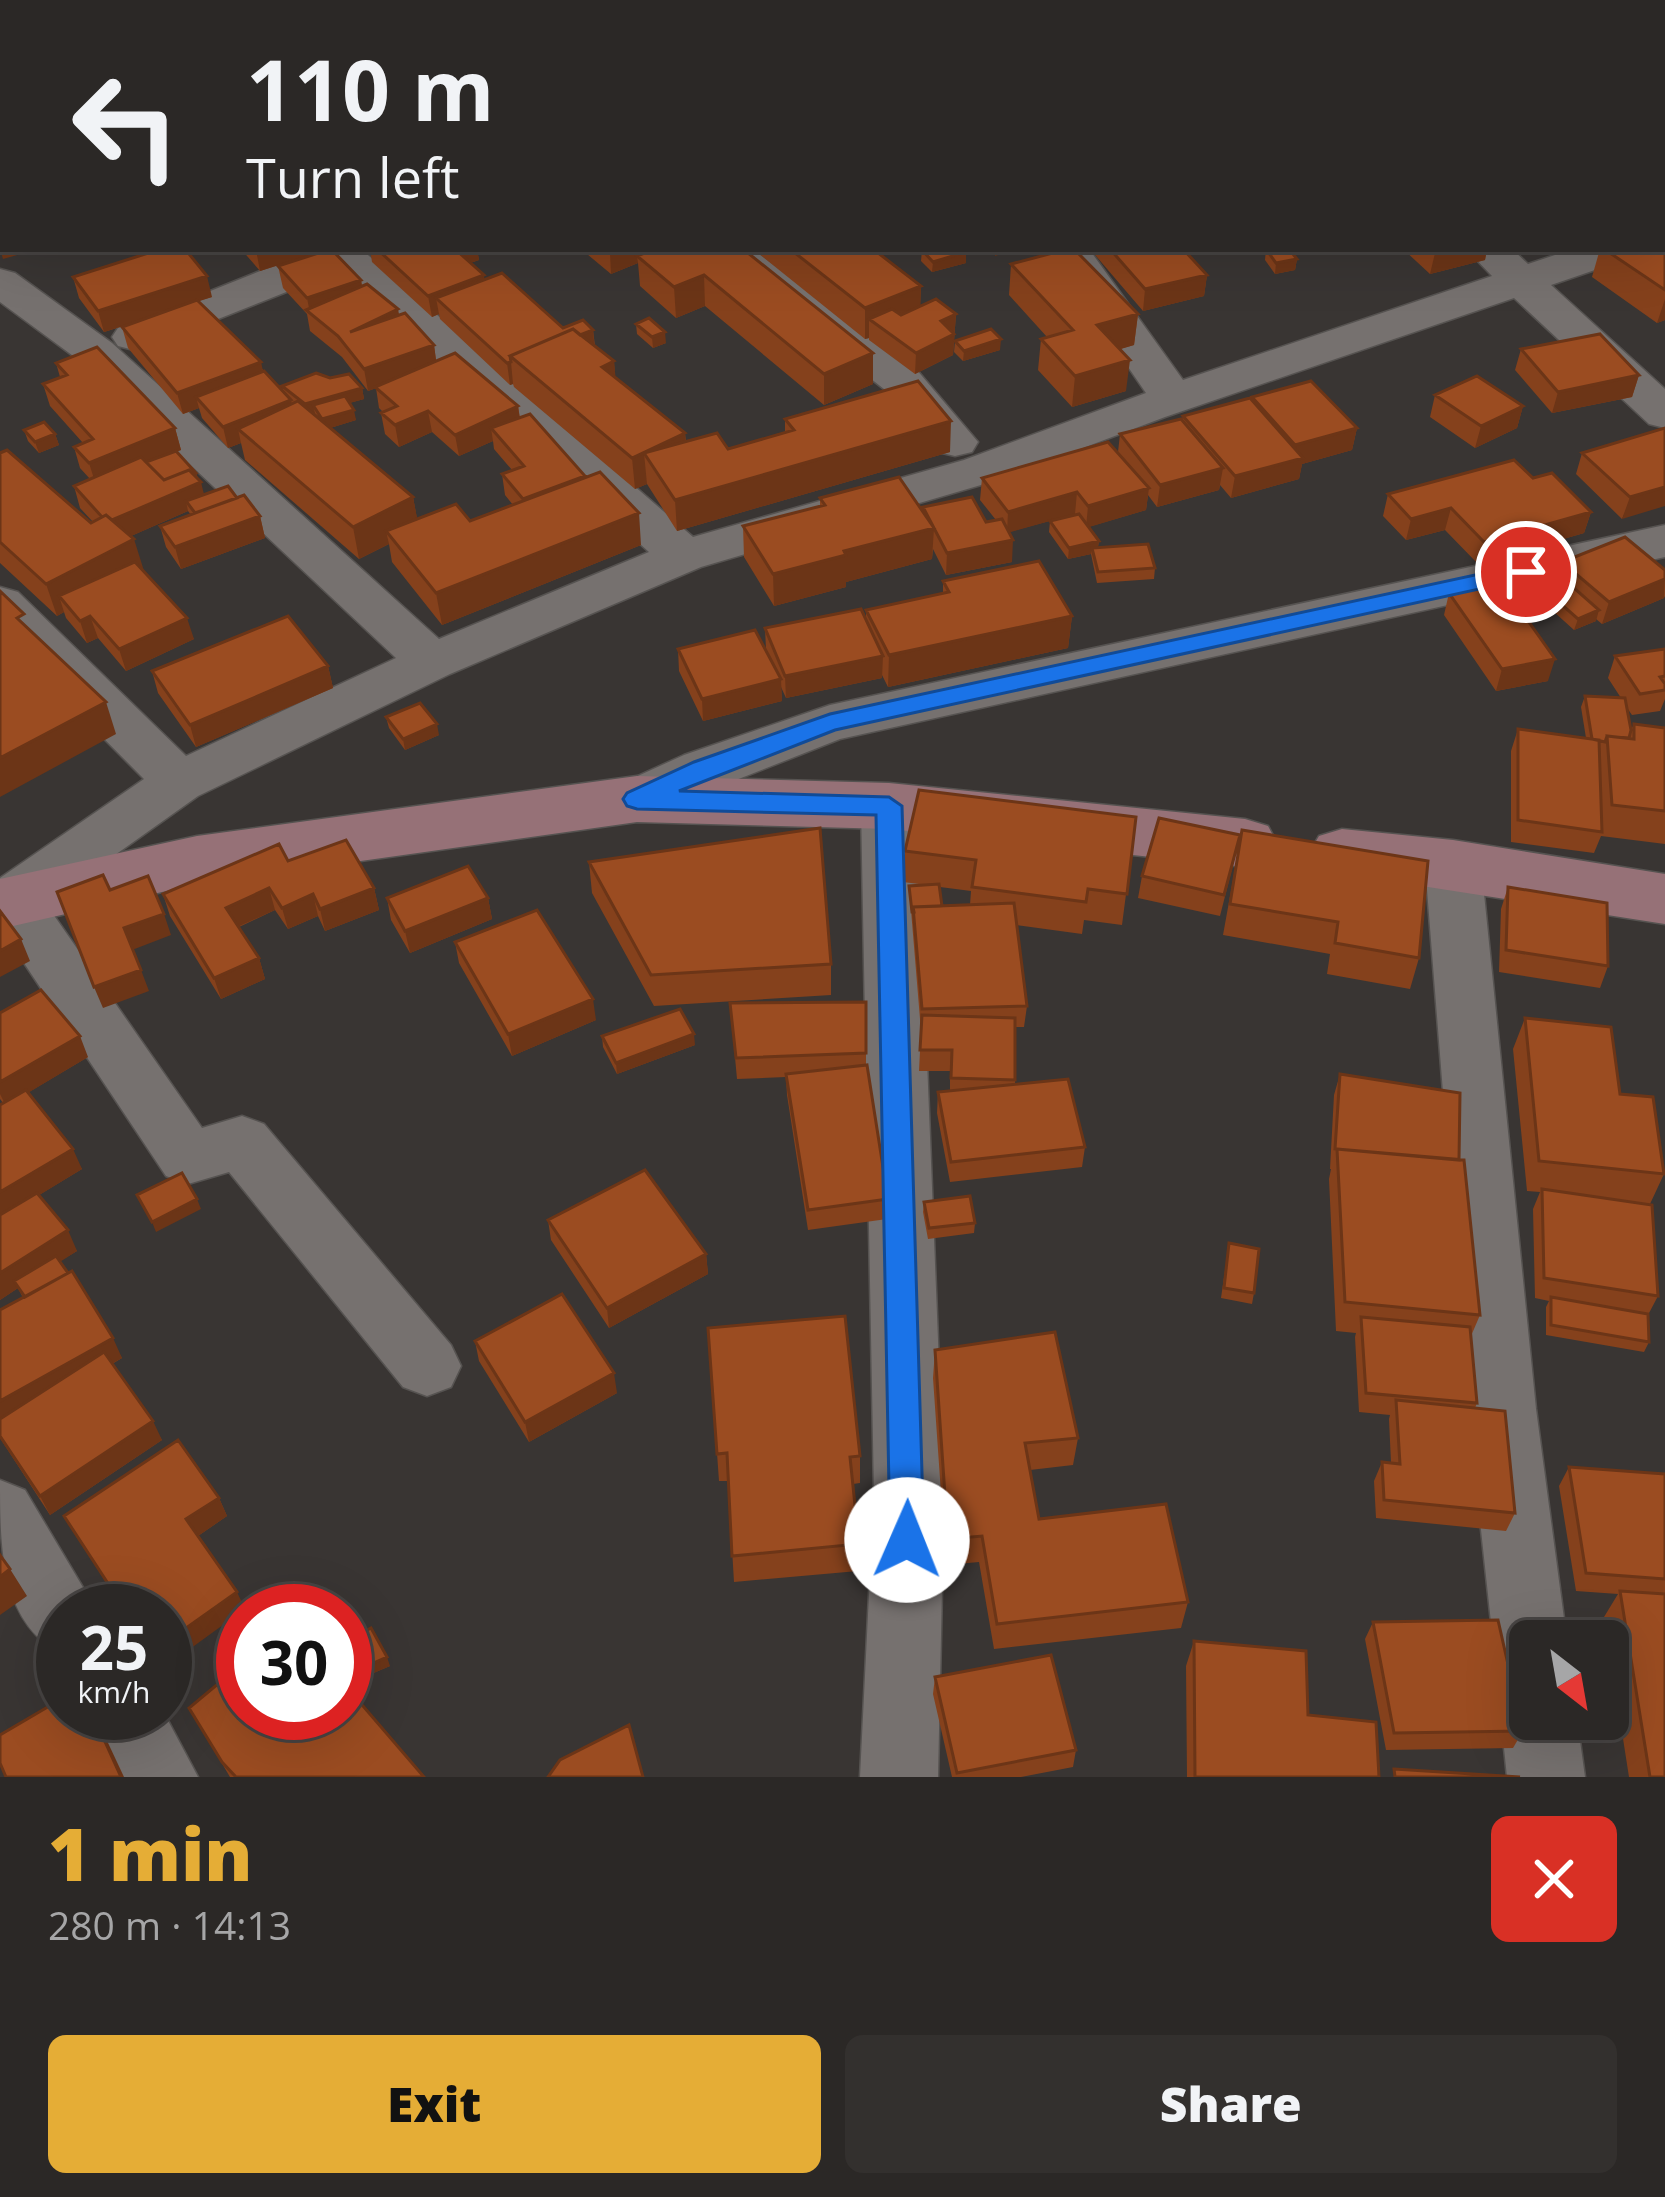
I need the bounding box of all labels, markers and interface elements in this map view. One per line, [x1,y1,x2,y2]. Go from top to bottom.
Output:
text: 110 m [246,31,494,146]
icon: left [48,48,204,204]
text: Turn left [246,140,459,214]
pin [1475,521,1577,623]
icon: arrive [1493,539,1559,605]
position arrow [844,1477,970,1603]
speed limit sign: 30 [216,1584,372,1740]
text: 25 [80,1606,148,1688]
north arrow [1509,1620,1629,1740]
map controls [1509,1620,1629,1740]
text: km/h [78,1671,150,1712]
text: 1 min [48,1804,253,1902]
button: close [1491,1816,1617,1942]
text: 280 m · 14:13 [48,1898,291,1951]
button: Exit [48,2035,821,2173]
button: Share [845,2035,1617,2173]

